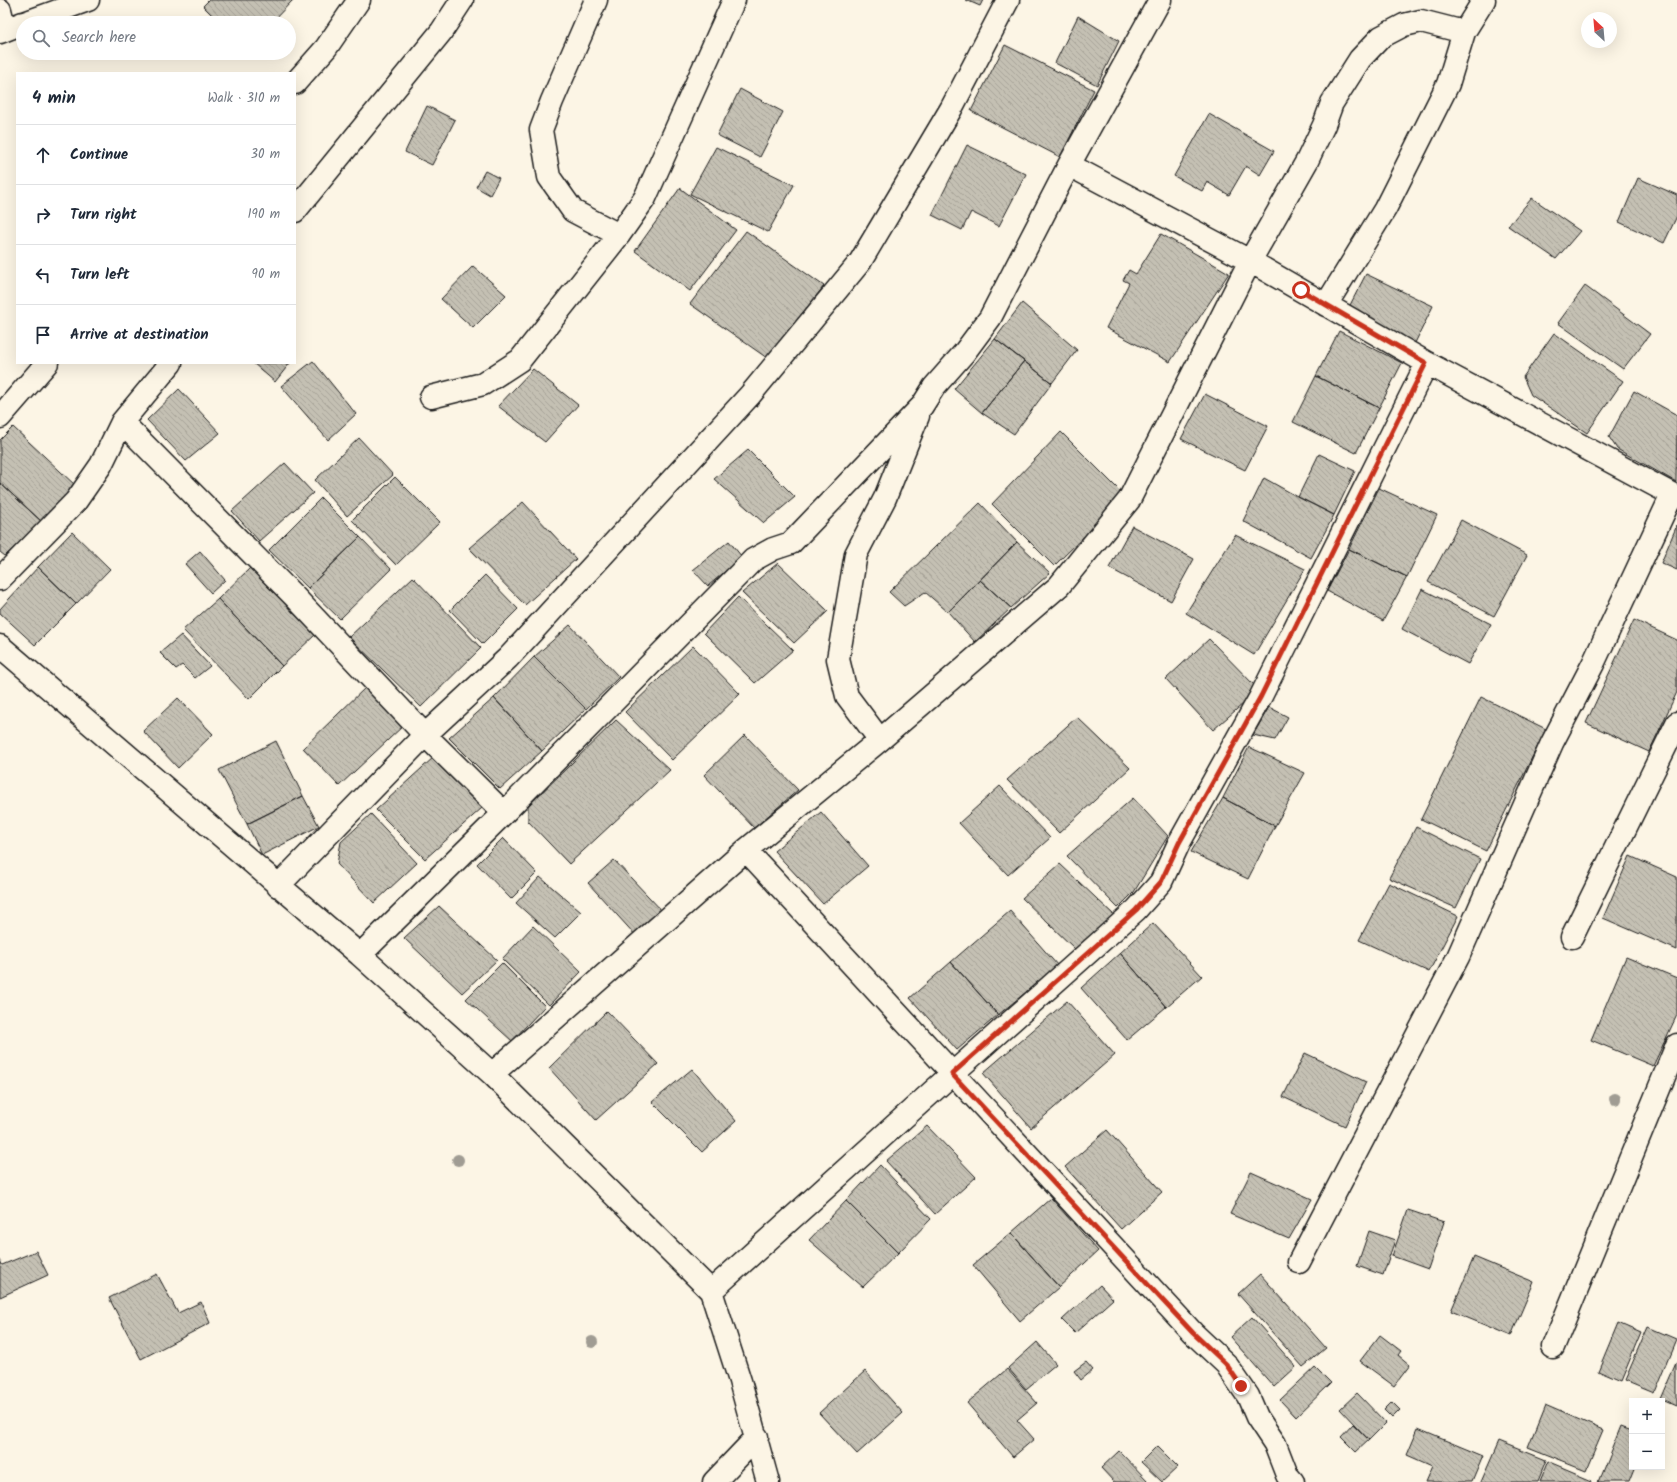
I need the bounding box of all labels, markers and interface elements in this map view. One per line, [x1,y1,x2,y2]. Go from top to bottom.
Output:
north arrow [1581,12,1617,48]
search box [16,16,296,60]
text: Search here [62,26,136,50]
icon: search [30,27,52,49]
text: 4 min [32,85,76,112]
text: Walk · 310 m [207,88,280,109]
text: Continue [70,143,128,167]
icon: ahead [32,144,54,166]
text: 30 m [251,144,280,165]
text: Turn right [70,203,137,227]
icon: right [32,204,54,226]
text: 190 m [248,204,280,225]
text: Turn left [70,263,130,287]
icon: left [32,264,54,286]
text: 90 m [252,264,280,285]
route start [1292,281,1310,299]
text: Arrive at destination [70,323,209,347]
icon: arrive [32,324,54,346]
route end [1232,1377,1250,1395]
map controls [1629,1398,1665,1470]
button: + [1629,1398,1665,1434]
button: − [1629,1434,1665,1470]

